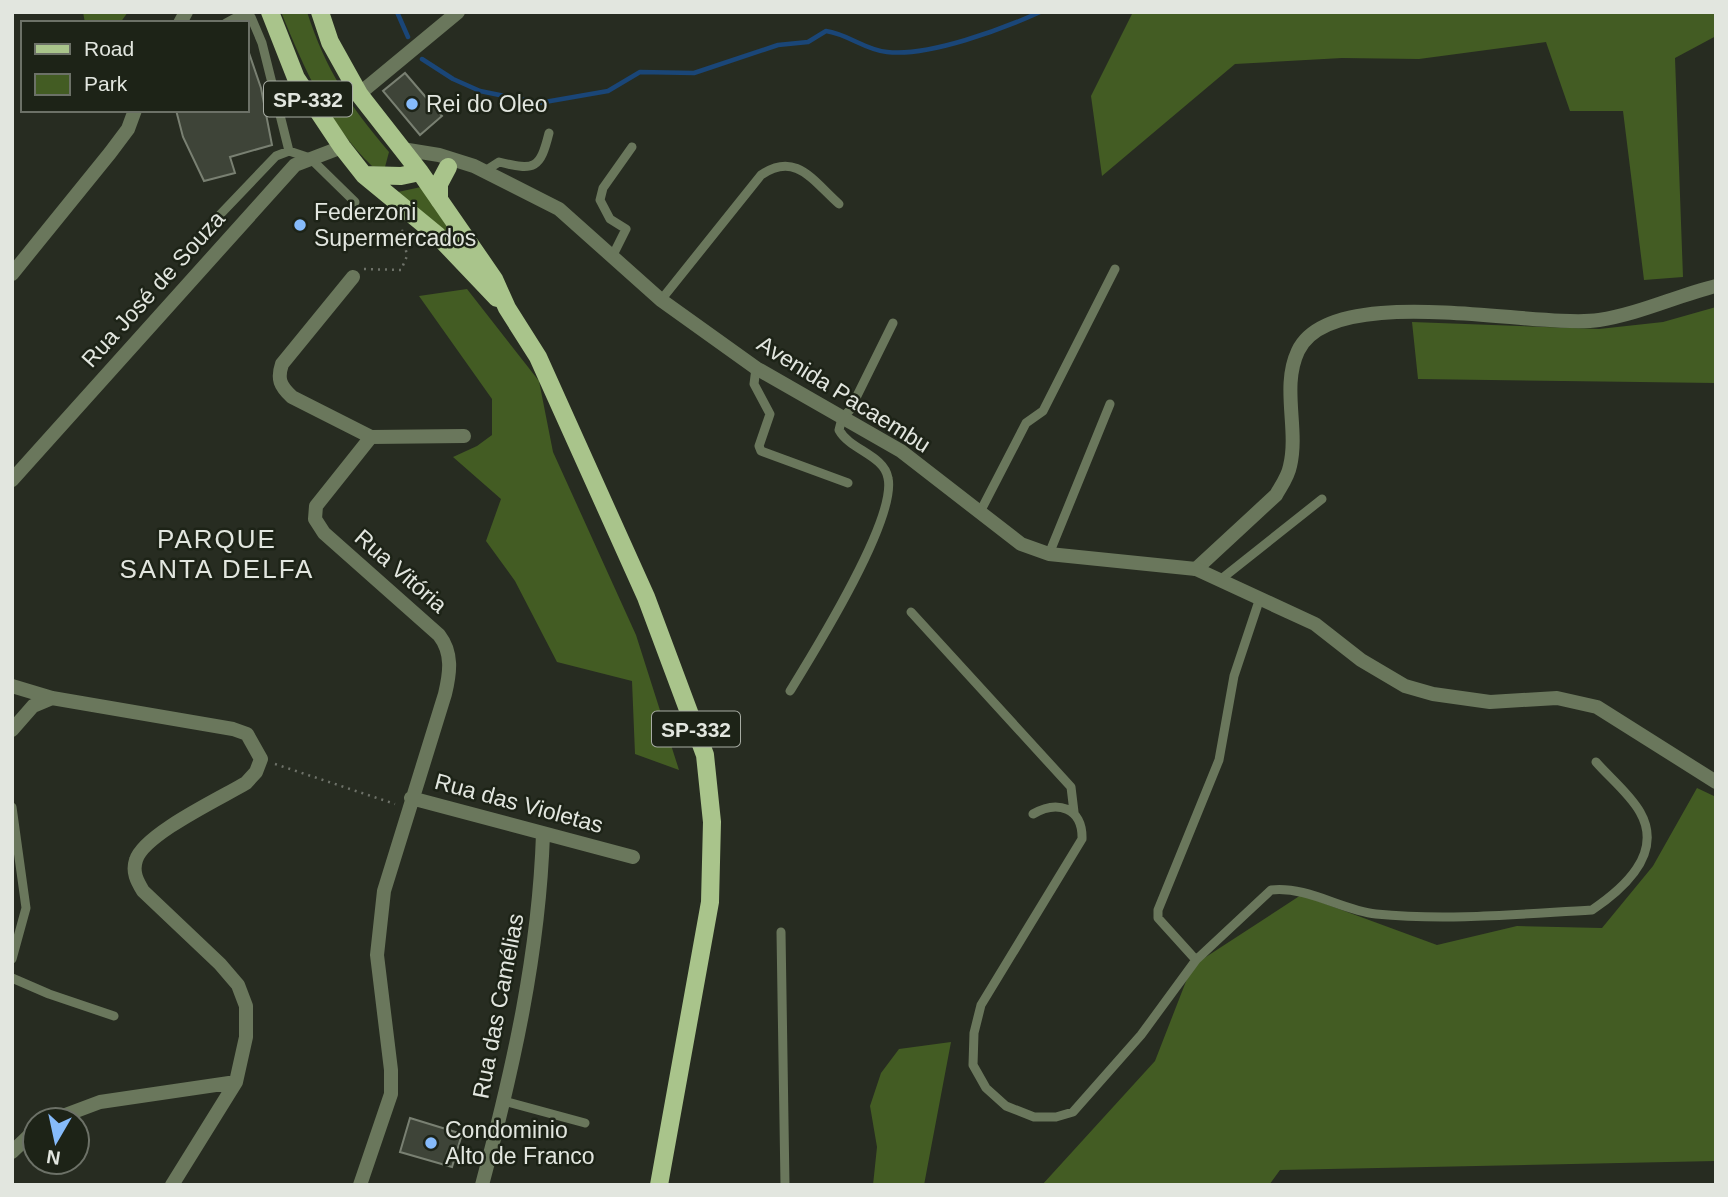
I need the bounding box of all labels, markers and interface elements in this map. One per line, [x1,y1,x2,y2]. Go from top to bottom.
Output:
legend [21,21,248,112]
text: Road [84,37,134,60]
text: Park [84,72,128,95]
road number: SP-332 [264,82,352,116]
place label: Rei do Oleo [426,91,547,117]
marker: Rei do Oleo [404,96,420,112]
place label: Federzoni Supermercados [314,199,476,251]
street label: Rua José de Souza [76,206,230,372]
marker: Federzoni Supermercados [292,217,308,233]
street label: Avenida Pacaembu [753,330,935,458]
district label: PARQUE SANTA DELFA [120,524,314,584]
street label: Rua Vitória [350,524,452,618]
road number: SP-332 [652,712,740,746]
street label: Rua das Violetas [432,768,606,838]
street label: Rua das Camélias [467,911,529,1101]
north arrow [21,1106,91,1176]
place label: Condominio Alto de Franco [445,1117,595,1169]
marker: Condominio Alto de Franco [423,1135,439,1151]
text: N [45,1146,62,1169]

